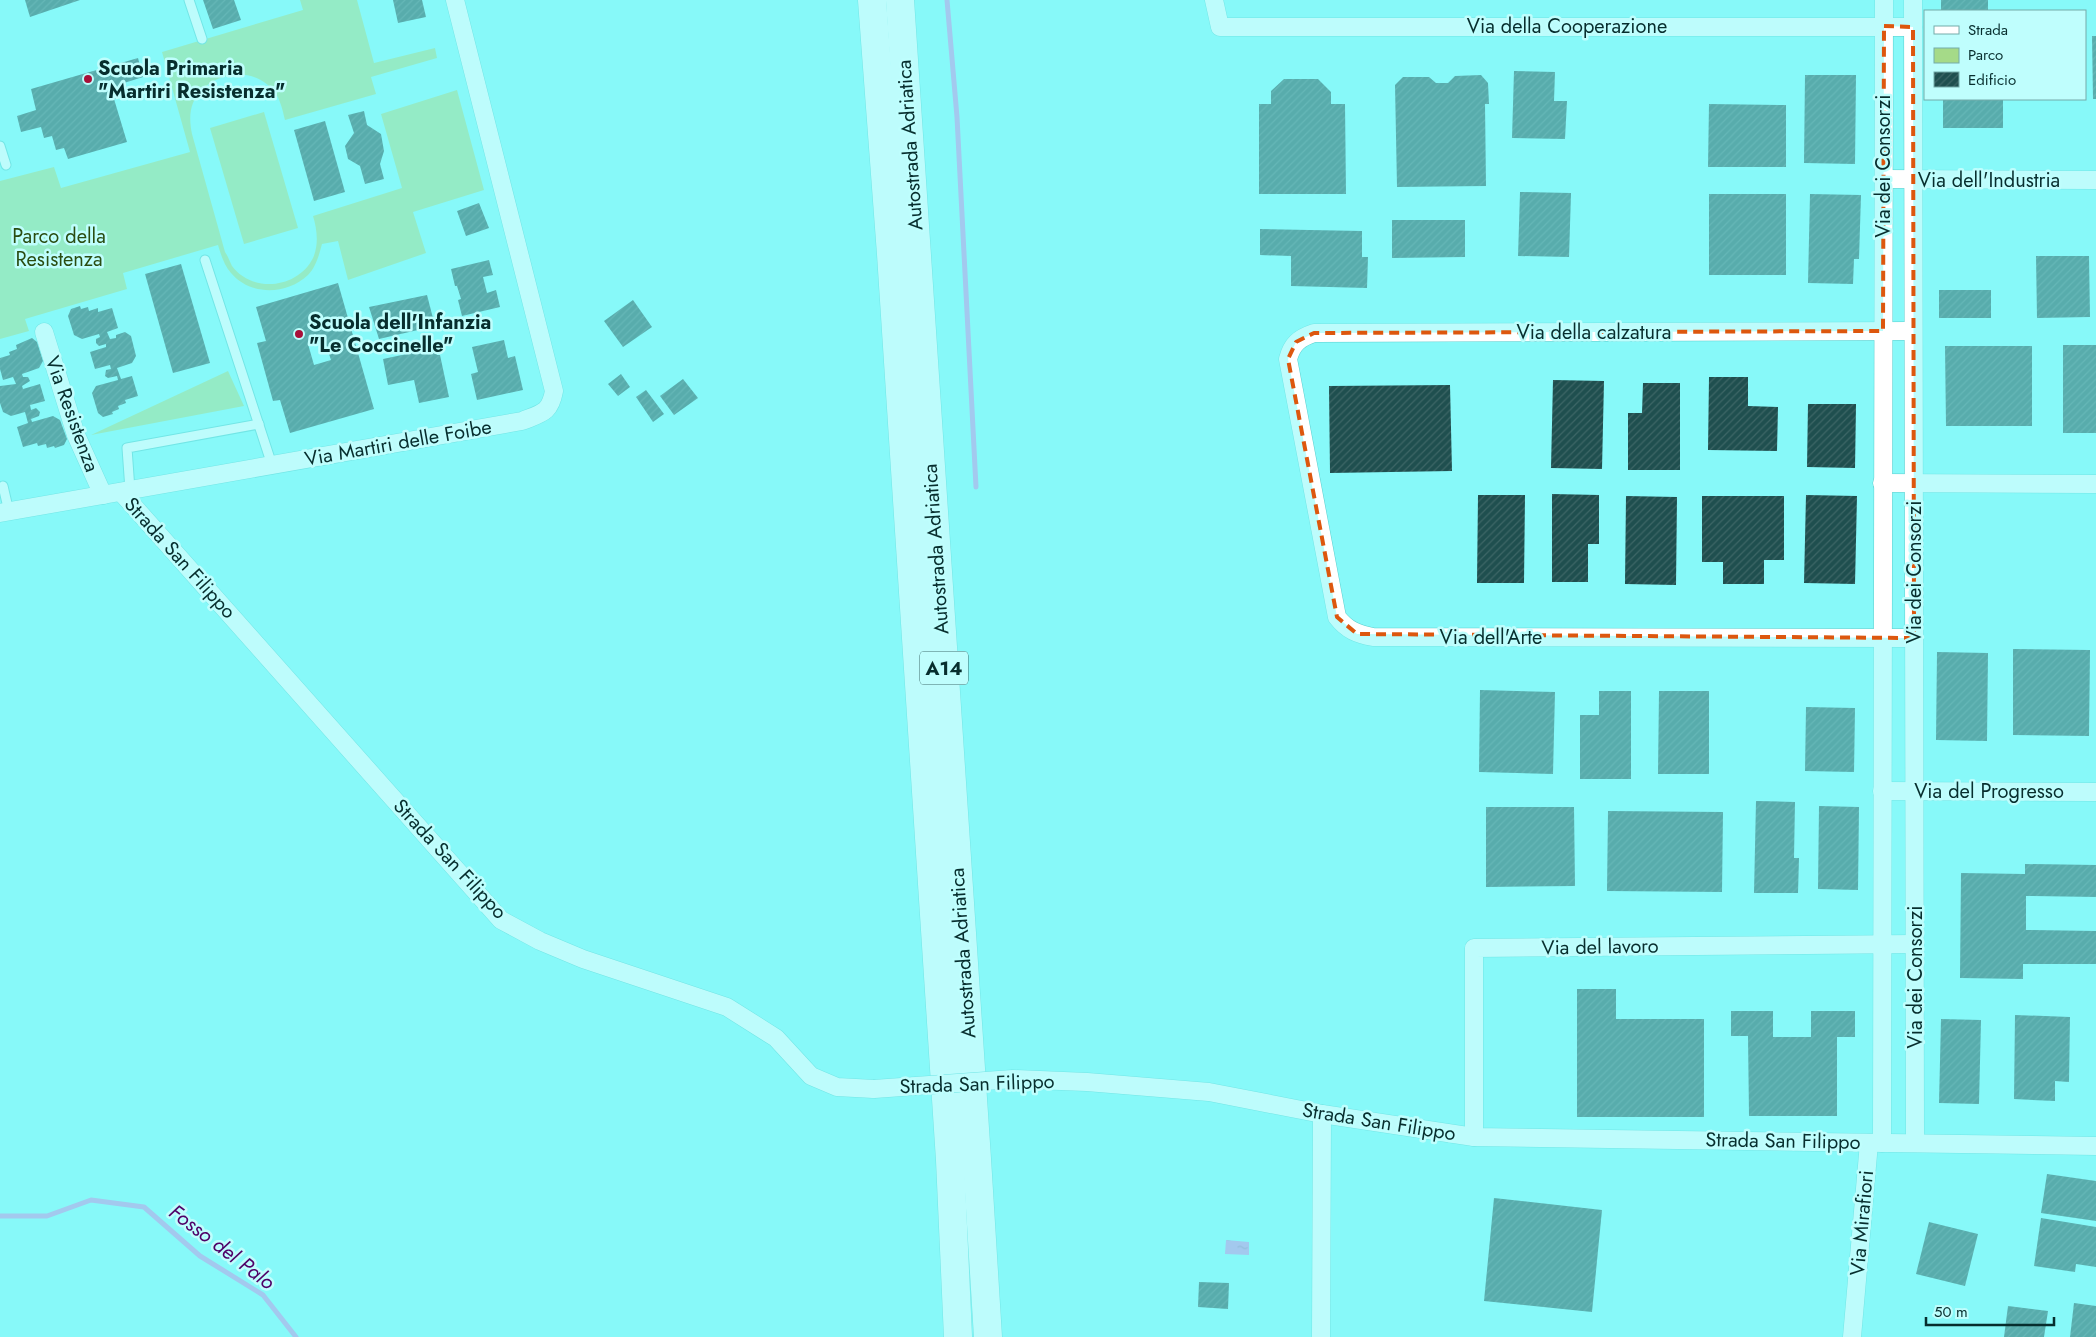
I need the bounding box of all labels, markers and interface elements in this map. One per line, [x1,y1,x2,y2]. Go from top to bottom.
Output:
legend [1924,10,2086,100]
street label: Via della Cooperazione [1467,12,1667,41]
text: Strada [1968,19,2008,41]
text: Parco [1968,44,2003,66]
place label: Scuola Primaria "Martiri Resistenza" [98,54,285,106]
street label: Autostrada Adriatica [890,59,930,231]
text: Edificio [1968,69,2016,91]
marker: Scuola Primaria "Martiri Resistenza" [82,73,94,85]
street label: Via dei Consorzi [1869,95,1898,237]
street label: Via dell'Industria [1918,166,2060,195]
park label: Parco della Resistenza [12,222,106,274]
place label: Scuola dell'Infanzia "Le Coccinelle" [309,308,491,360]
street label: Via della calzatura [1517,318,1671,347]
marker: Scuola dell'Infanzia "Le Coccinelle" [293,328,305,340]
street label: Via Resistenza [38,352,106,476]
street label: Via Martiri delle Foibe [302,412,494,474]
street label: Autostrada Adriatica [916,463,956,635]
street label: Strada San Filippo [117,491,243,625]
street label: Via dei Consorzi [1900,501,1929,643]
street label: Via dell'Arte [1440,623,1542,652]
road number: A14 [920,651,968,684]
street label: Via del Progresso [1914,777,2064,806]
street label: Strada San Filippo [387,792,514,926]
street label: Autostrada Adriatica [943,867,983,1039]
street label: Via dei Consorzi [1901,906,1930,1048]
street label: Via del lavoro [1541,931,1659,963]
street label: Strada San Filippo [899,1067,1055,1101]
street label: Strada San Filippo [1300,1096,1458,1148]
street label: Strada San Filippo [1705,1125,1861,1157]
street label: Via Mirafiori [1843,1169,1881,1277]
water label: Fosso del Palo [163,1197,281,1297]
scale bar [1926,1294,2054,1326]
text: 50 m [1934,1301,1968,1323]

